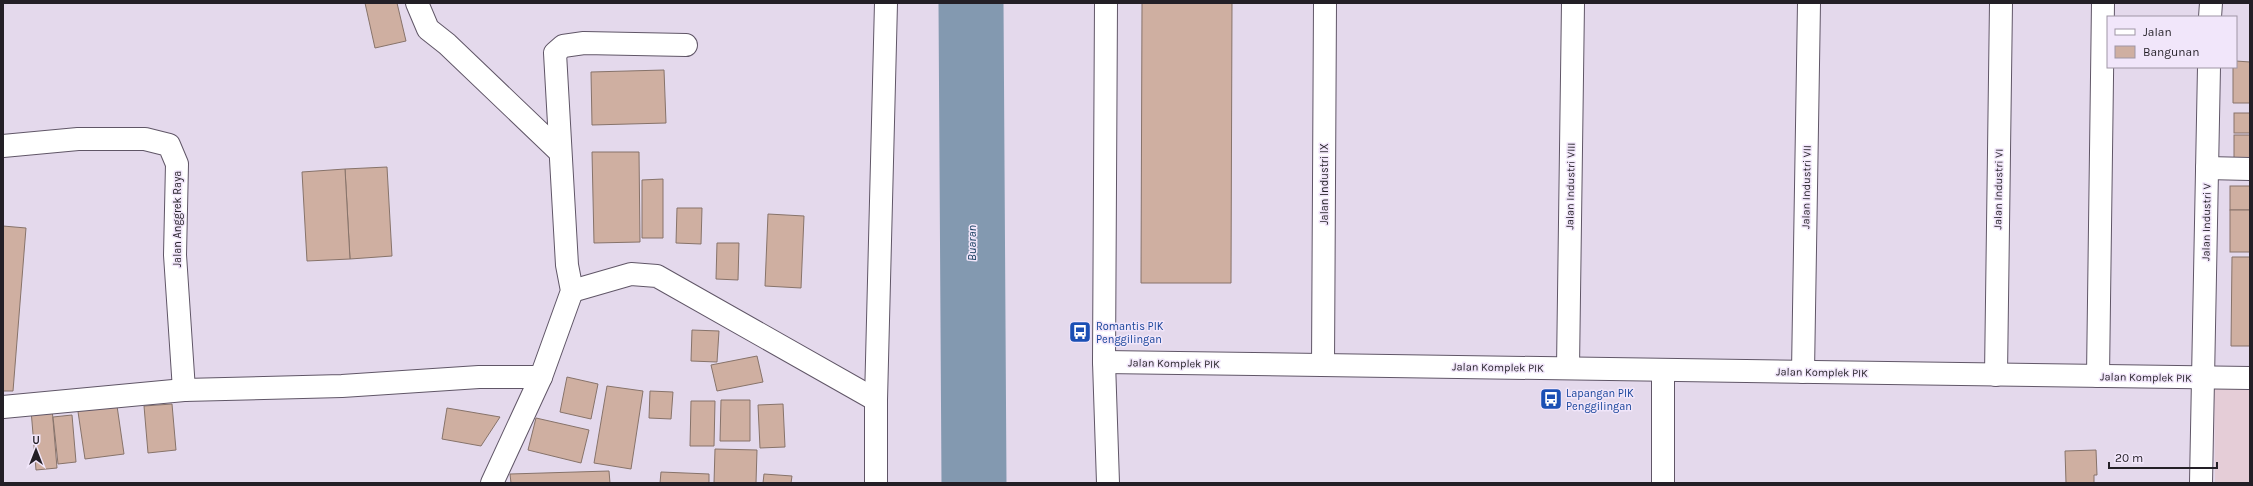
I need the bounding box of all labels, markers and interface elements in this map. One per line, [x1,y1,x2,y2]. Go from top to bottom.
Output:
legend [2107,16,2237,68]
text: Jalan [2143,25,2172,39]
text: Bangunan [2143,45,2199,59]
street label: Jalan Industri VIII [1563,142,1578,230]
street label: Jalan Industri IX [1318,143,1331,225]
street label: Jalan Industri VII [1799,145,1814,229]
street label: Jalan Industri VI [1991,148,2006,230]
street label: Jalan Anggrek Raya [171,171,184,267]
street label: Jalan Industri V [2199,183,2214,261]
water label: Buaran [965,225,979,261]
bus stop icon: Romantis PIK Penggilingan [1067,319,1093,345]
place label: Romantis PIK Penggilingan [1096,320,1164,346]
street label: Jalan Komplek PIK [1128,356,1220,371]
street label: Jalan Komplek PIK [1452,360,1544,375]
street label: Jalan Komplek PIK [1776,365,1868,380]
street label: Jalan Komplek PIK [2100,370,2192,385]
bus stop icon: Lapangan PIK Penggilingan [1538,386,1564,412]
place label: Lapangan PIK Penggilingan [1566,387,1634,413]
north arrow [16,430,56,470]
text: U [32,434,40,447]
scale bar [2109,444,2217,470]
text: 20 m [2115,451,2143,465]

